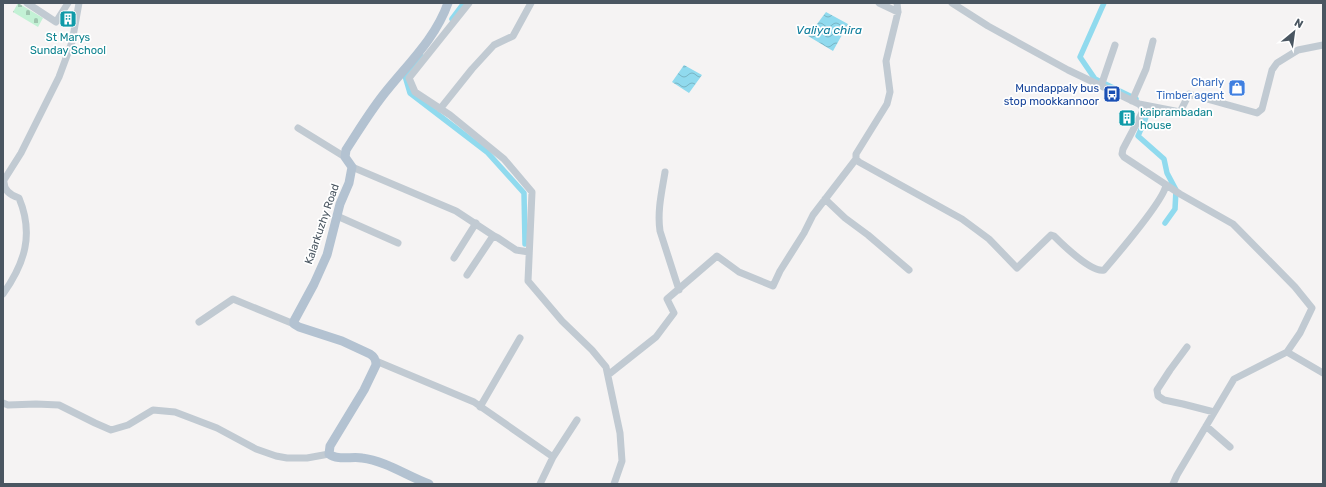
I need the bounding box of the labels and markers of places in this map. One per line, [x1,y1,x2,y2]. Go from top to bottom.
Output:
building icon: St Marys Sunday School [58,9,78,29]
place label: St Marys Sunday School [30,31,106,57]
place label: Charly Timber agent [1156,76,1225,102]
shop icon: Charly Timber agent [1227,78,1247,98]
place label: Mundappaly bus stop mookkannoor [1004,82,1100,108]
bus stop icon: Mundappaly bus stop mookkannoor [1102,84,1122,104]
place label: kaiprambadan house [1140,106,1213,132]
building icon: kaiprambadan house [1117,108,1137,128]

